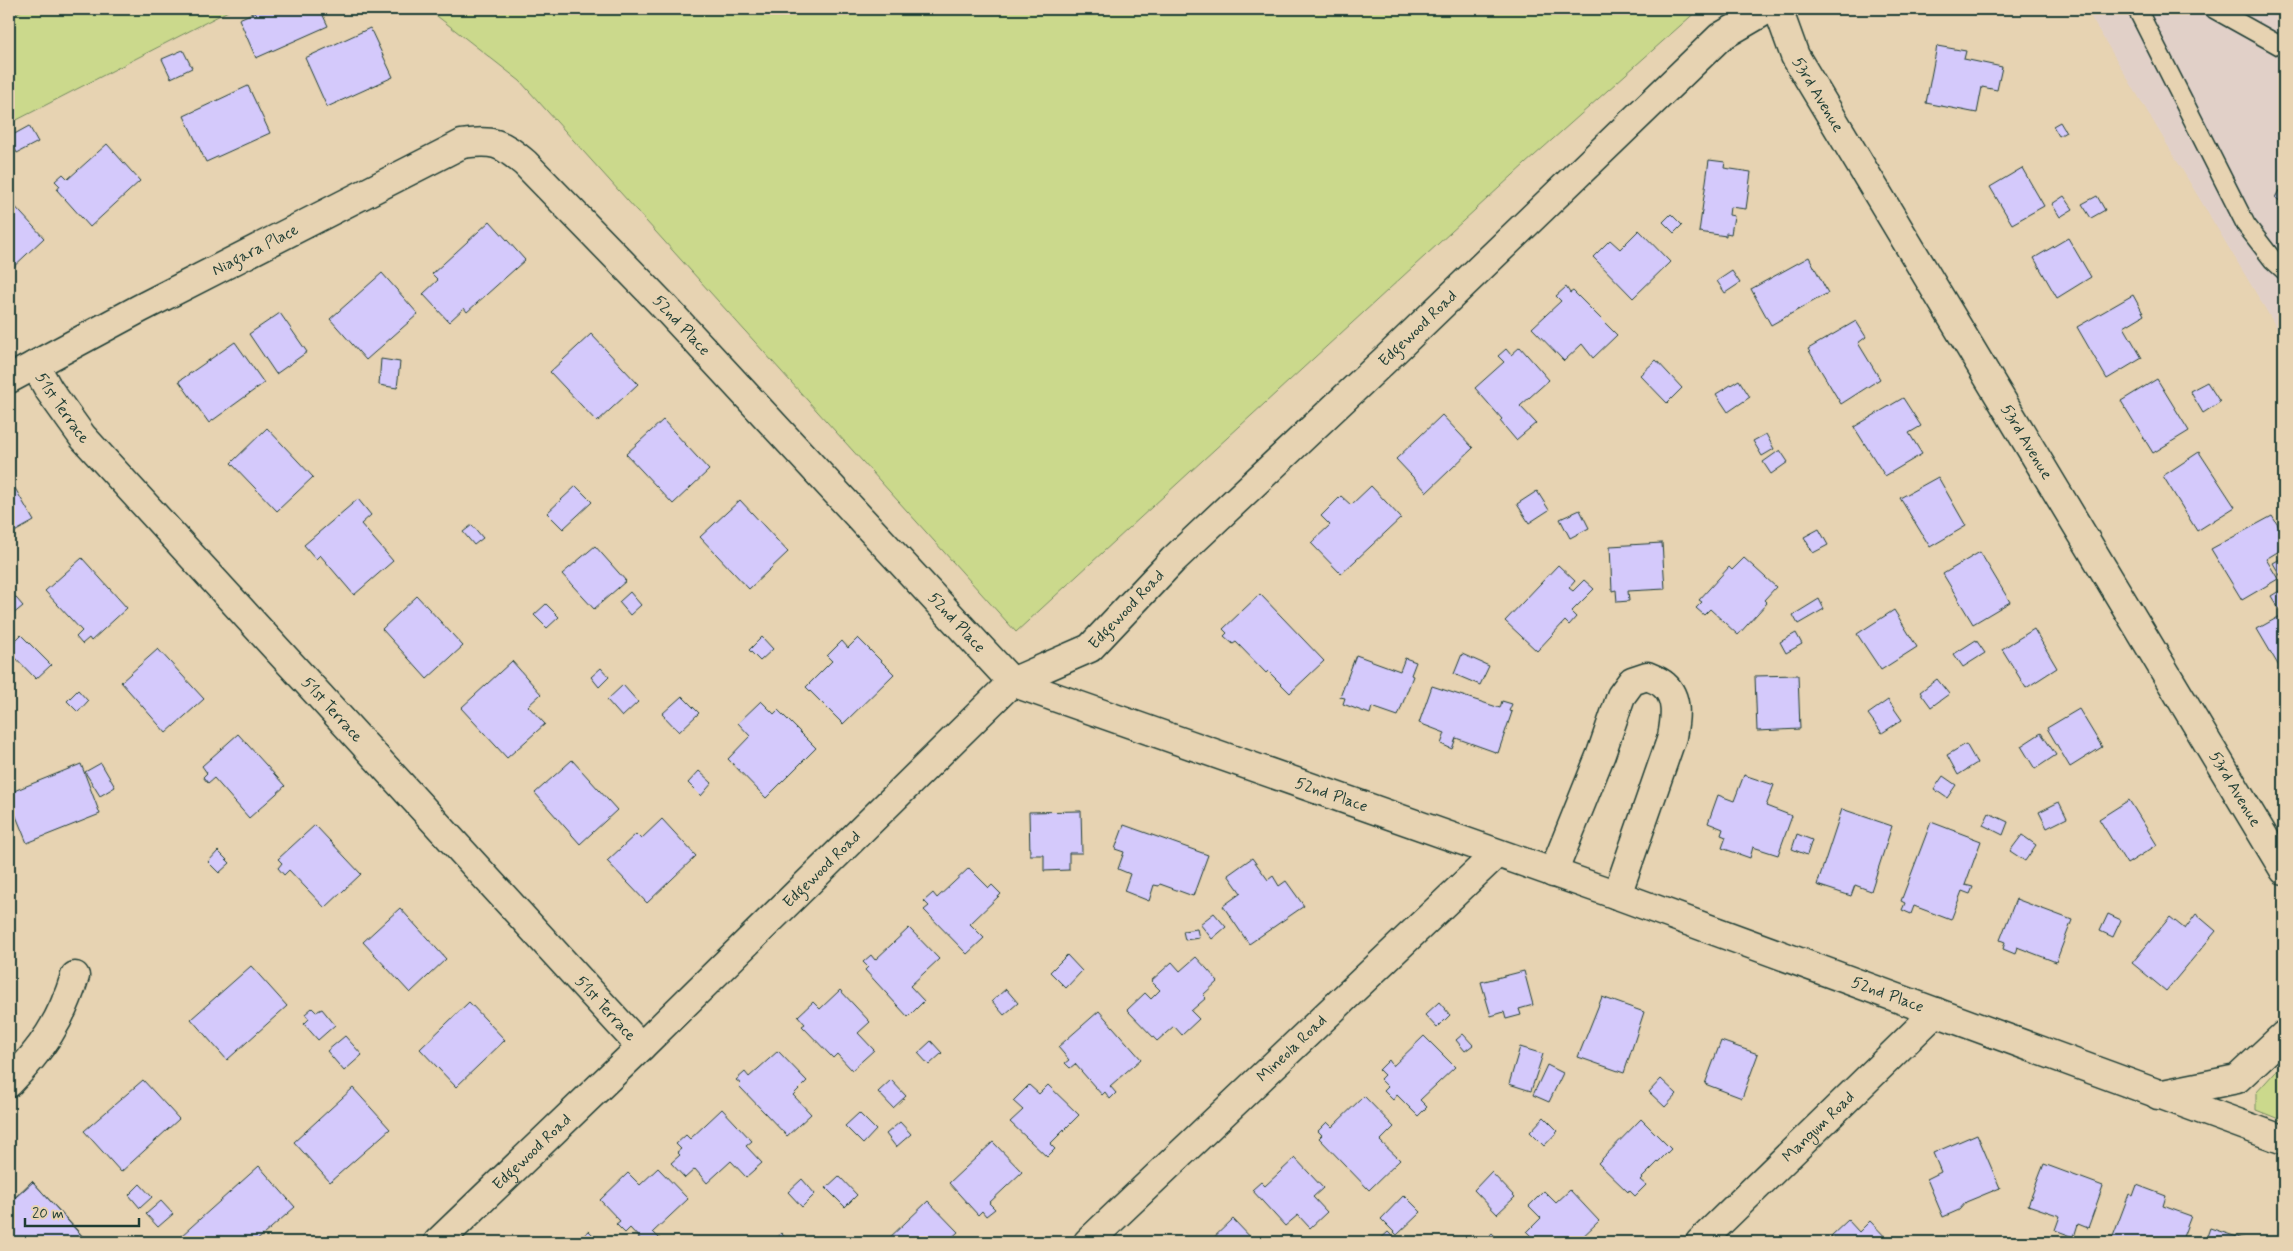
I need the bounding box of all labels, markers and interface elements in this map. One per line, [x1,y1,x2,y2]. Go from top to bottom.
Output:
street label: 53rd Avenue [1787,53,1849,136]
street label: Niagara Place [208,219,302,281]
street label: Edgewood Road [1374,285,1462,371]
street label: 52nd Place [648,290,715,360]
street label: 51st Terrace [31,369,94,448]
street label: 53rd Avenue [1996,400,2058,483]
street label: Edgewood Road [1084,565,1169,654]
street label: 52nd Place [923,588,990,657]
street label: 51st Terrace [297,672,368,747]
street label: 53rd Avenue [2205,747,2266,831]
street label: 52nd Place [1292,772,1371,817]
street label: Edgewood Road [778,826,865,912]
street label: 51st Terrace [570,971,641,1046]
street label: 52nd Place [1849,972,1927,1017]
street label: Mineola Road [1252,1010,1331,1087]
street label: Mangum Road [1777,1087,1859,1167]
street label: Edgewood Road [488,1109,576,1195]
scale bar [25,1196,139,1228]
text: 20 m [32,1204,64,1224]

